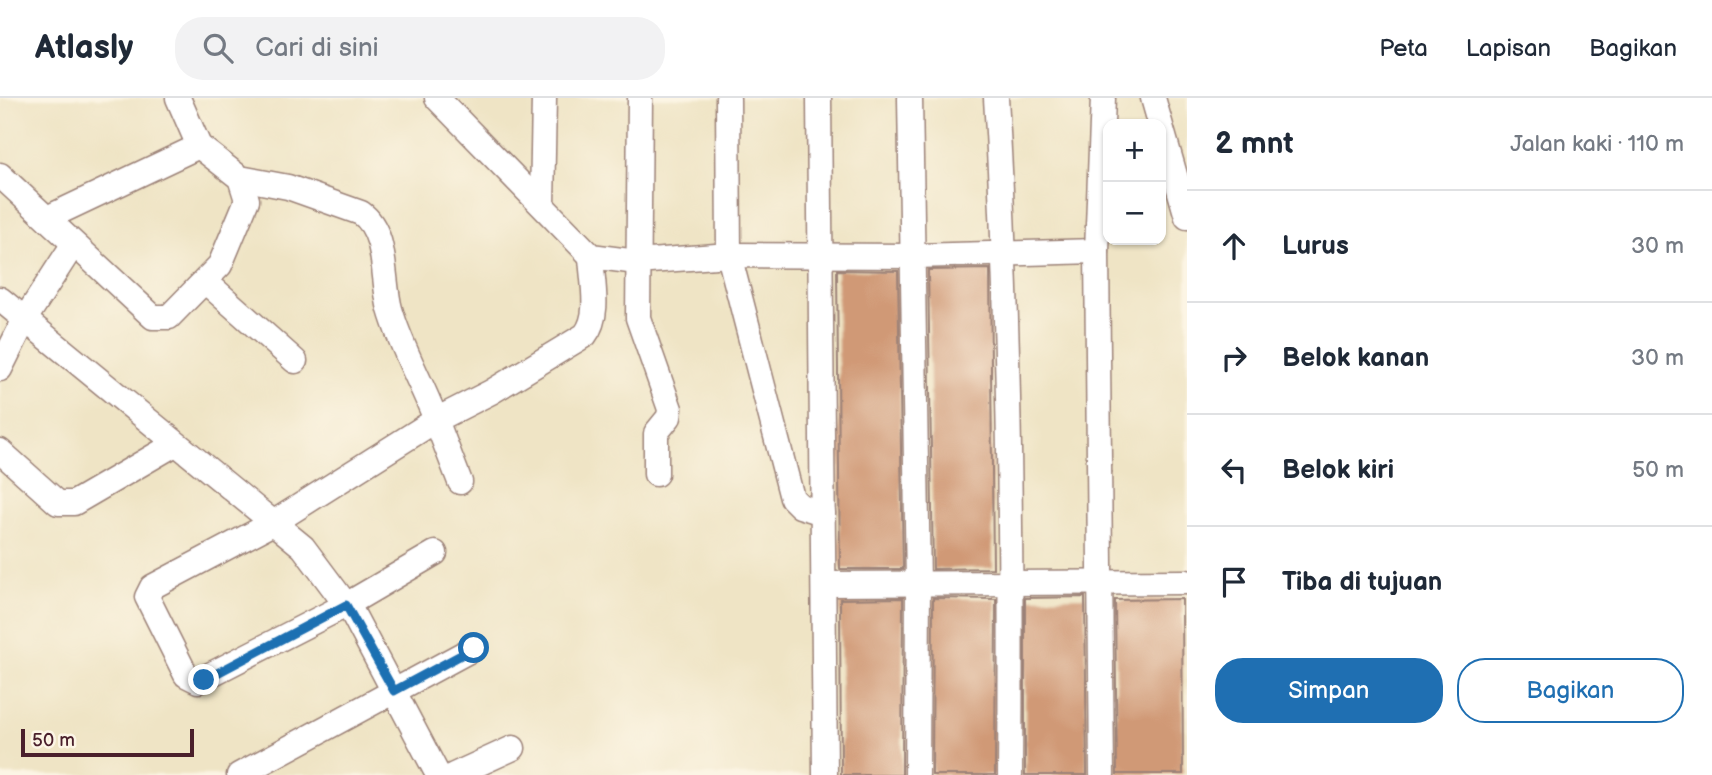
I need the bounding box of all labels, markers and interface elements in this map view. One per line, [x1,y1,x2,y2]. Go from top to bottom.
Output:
search box [175,17,665,80]
text: Atlasly [35,28,133,68]
icon: search [199,29,237,67]
text: Cari di sini [255,33,379,64]
text: Peta [1379,34,1428,63]
text: Lapisan [1466,34,1551,63]
text: Bagikan [1589,34,1677,63]
map controls [1103,119,1166,245]
button: + [1103,119,1166,182]
text: 2 mnt [1215,126,1293,162]
text: Jalan kaki · 110 m [1510,130,1684,158]
button: − [1103,182,1166,245]
icon: ahead [1215,227,1253,265]
text: Lurus [1282,231,1349,262]
text: 30 m [1631,232,1684,260]
icon: right [1215,339,1253,377]
text: Belok kanan [1282,343,1429,374]
text: 30 m [1631,344,1684,372]
icon: left [1215,451,1253,489]
text: Belok kiri [1282,455,1394,486]
text: 50 m [1632,456,1684,484]
icon: arrive [1215,563,1253,601]
text: Tiba di tujuan [1282,567,1442,598]
route start [458,632,489,663]
button: Simpan [1215,658,1443,723]
button: Bagikan [1457,658,1684,723]
route end [188,664,219,695]
scale bar [21,726,194,758]
text: 50 m [32,729,75,752]

